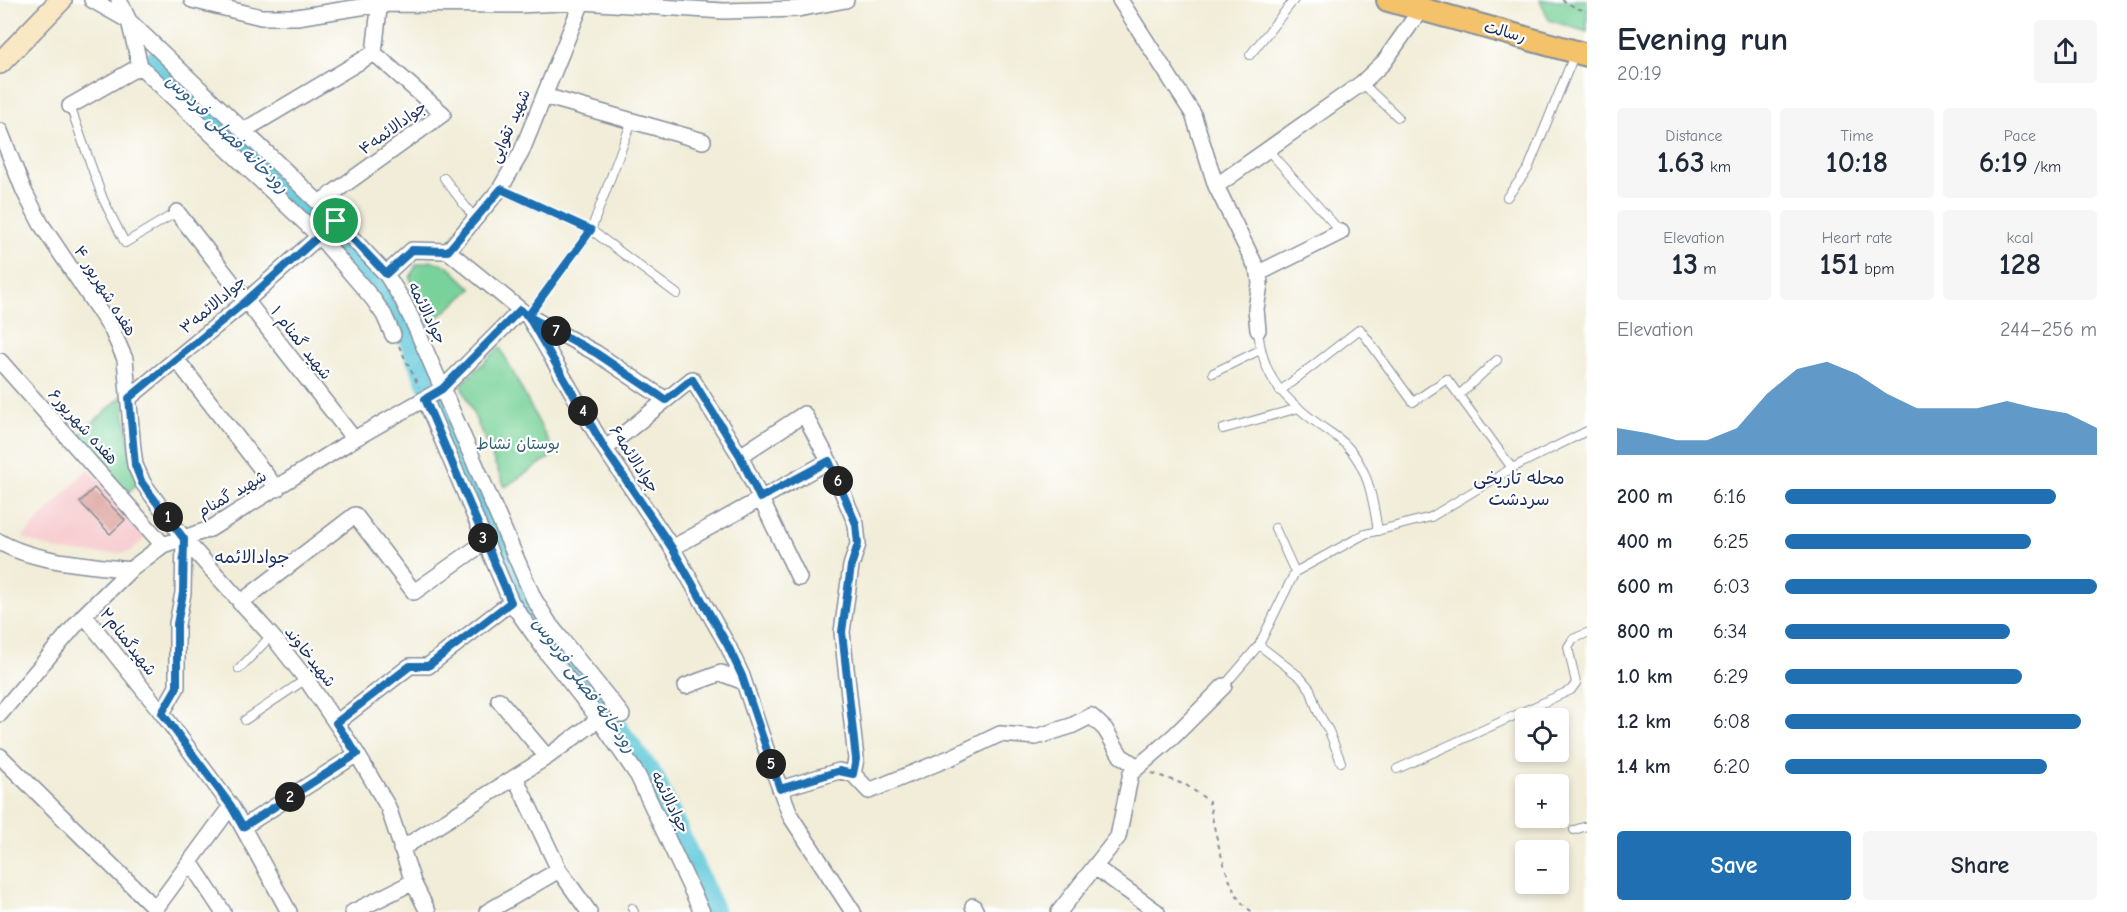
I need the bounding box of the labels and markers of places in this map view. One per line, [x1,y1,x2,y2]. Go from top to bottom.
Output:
pin [310,195,361,246]
pin: 7 [541,316,571,346]
pin: 4 [568,396,598,426]
pin: 6 [823,466,853,496]
pin: 1 [153,502,183,532]
pin: 3 [468,523,498,553]
pin: 5 [756,749,786,779]
pin: 2 [275,782,305,812]

